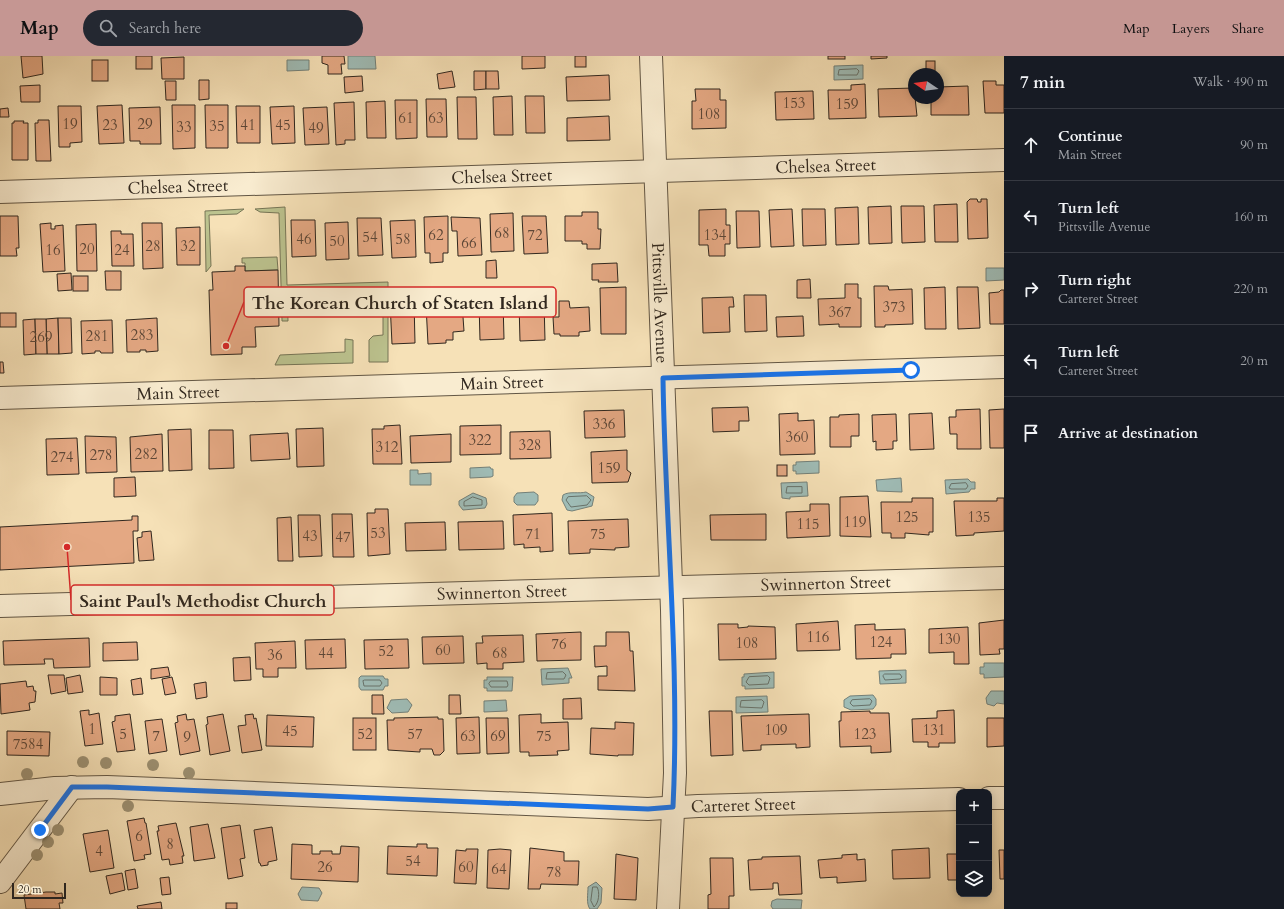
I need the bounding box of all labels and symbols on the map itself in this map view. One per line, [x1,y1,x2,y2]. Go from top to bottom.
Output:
north arrow [908,68,944,104]
house number: 153 [782,93,806,113]
house number: 159 [835,94,859,114]
house number: 108 [697,104,721,124]
house number: 61 [398,108,414,128]
house number: 63 [428,108,444,128]
house number: 19 [62,114,78,134]
house number: 29 [137,114,153,134]
house number: 23 [102,115,118,135]
house number: 41 [240,115,256,135]
house number: 45 [275,115,291,135]
house number: 35 [209,116,225,136]
house number: 33 [176,117,192,137]
house number: 49 [308,118,324,138]
street label: Chelsea Street [775,153,877,179]
street label: Chelsea Street [451,163,553,190]
street label: Chelsea Street [127,174,229,200]
house number: 68 [494,223,510,243]
house number: 62 [428,225,444,245]
house number: 72 [527,225,543,245]
house number: 134 [703,225,727,245]
house number: 54 [362,227,378,247]
house number: 46 [296,229,312,249]
house number: 58 [395,229,411,249]
house number: 50 [329,231,345,251]
house number: 66 [461,233,477,253]
house number: 28 [145,236,161,256]
house number: 32 [180,236,196,256]
house number: 20 [79,239,95,259]
house number: 16 [45,240,61,260]
house number: 24 [114,240,130,260]
street label: Pittsville Avenue [646,242,674,364]
callout: The Korean Church of Staten Island [244,287,556,317]
text: The Korean Church of Staten Island [252,291,549,316]
house number: 373 [882,297,906,317]
house number: 367 [828,302,852,322]
house number: 283 [130,325,154,345]
house number: 281 [85,326,109,346]
house number: 269 [29,327,53,347]
route start [902,361,920,379]
street label: Main Street [460,370,544,396]
street label: Main Street [136,380,221,406]
house number: 336 [592,414,616,434]
house number: 360 [785,427,809,447]
house number: 322 [468,430,492,450]
house number: 328 [518,435,542,455]
house number: 312 [375,437,399,457]
house number: 282 [134,444,158,464]
house number: 278 [89,445,113,465]
house number: 274 [50,447,74,467]
house number: 159 [597,458,621,478]
house number: 125 [895,507,919,527]
house number: 135 [967,507,991,527]
house number: 119 [843,512,867,532]
house number: 115 [796,514,820,534]
house number: 53 [370,523,386,543]
house number: 71 [525,524,541,544]
house number: 75 [590,524,606,544]
house number: 43 [302,526,318,546]
house number: 47 [335,527,351,547]
street label: Swinnerton Street [760,570,892,597]
street label: Swinnerton Street [437,579,568,606]
callout: Saint Paul's Methodist Church [71,585,334,615]
text: Saint Paul's Methodist Church [80,589,326,614]
house number: 116 [806,627,830,647]
house number: 130 [937,629,961,649]
house number: 124 [869,632,893,652]
house number: 108 [735,633,759,653]
house number: 76 [551,634,567,654]
house number: 60 [435,640,451,660]
house number: 52 [378,641,394,661]
house number: 44 [318,643,334,663]
house number: 68 [492,643,508,663]
house number: 36 [267,645,283,665]
house number: 1 [88,719,96,739]
house number: 109 [764,720,788,740]
house number: 131 [922,720,946,740]
house number: 45 [282,721,298,741]
house number: 5 [119,724,127,744]
house number: 52 [357,724,373,744]
house number: 57 [407,724,423,744]
house number: 123 [853,724,877,744]
house number: 7 [152,726,160,746]
house number: 63 [460,726,476,746]
house number: 69 [490,726,506,746]
house number: 75 [536,726,552,746]
house number: 9 [183,727,191,747]
house number: 7584 [13,734,44,754]
street label: Carteret Street [690,792,796,818]
route end [31,821,49,839]
house number: 6 [135,826,143,846]
house number: 8 [166,834,174,854]
house number: 4 [95,841,103,861]
house number: 54 [405,851,421,871]
house number: 26 [317,857,333,877]
house number: 60 [458,857,474,877]
house number: 64 [491,859,507,879]
house number: 78 [546,862,562,882]
scale bar [12,881,66,900]

